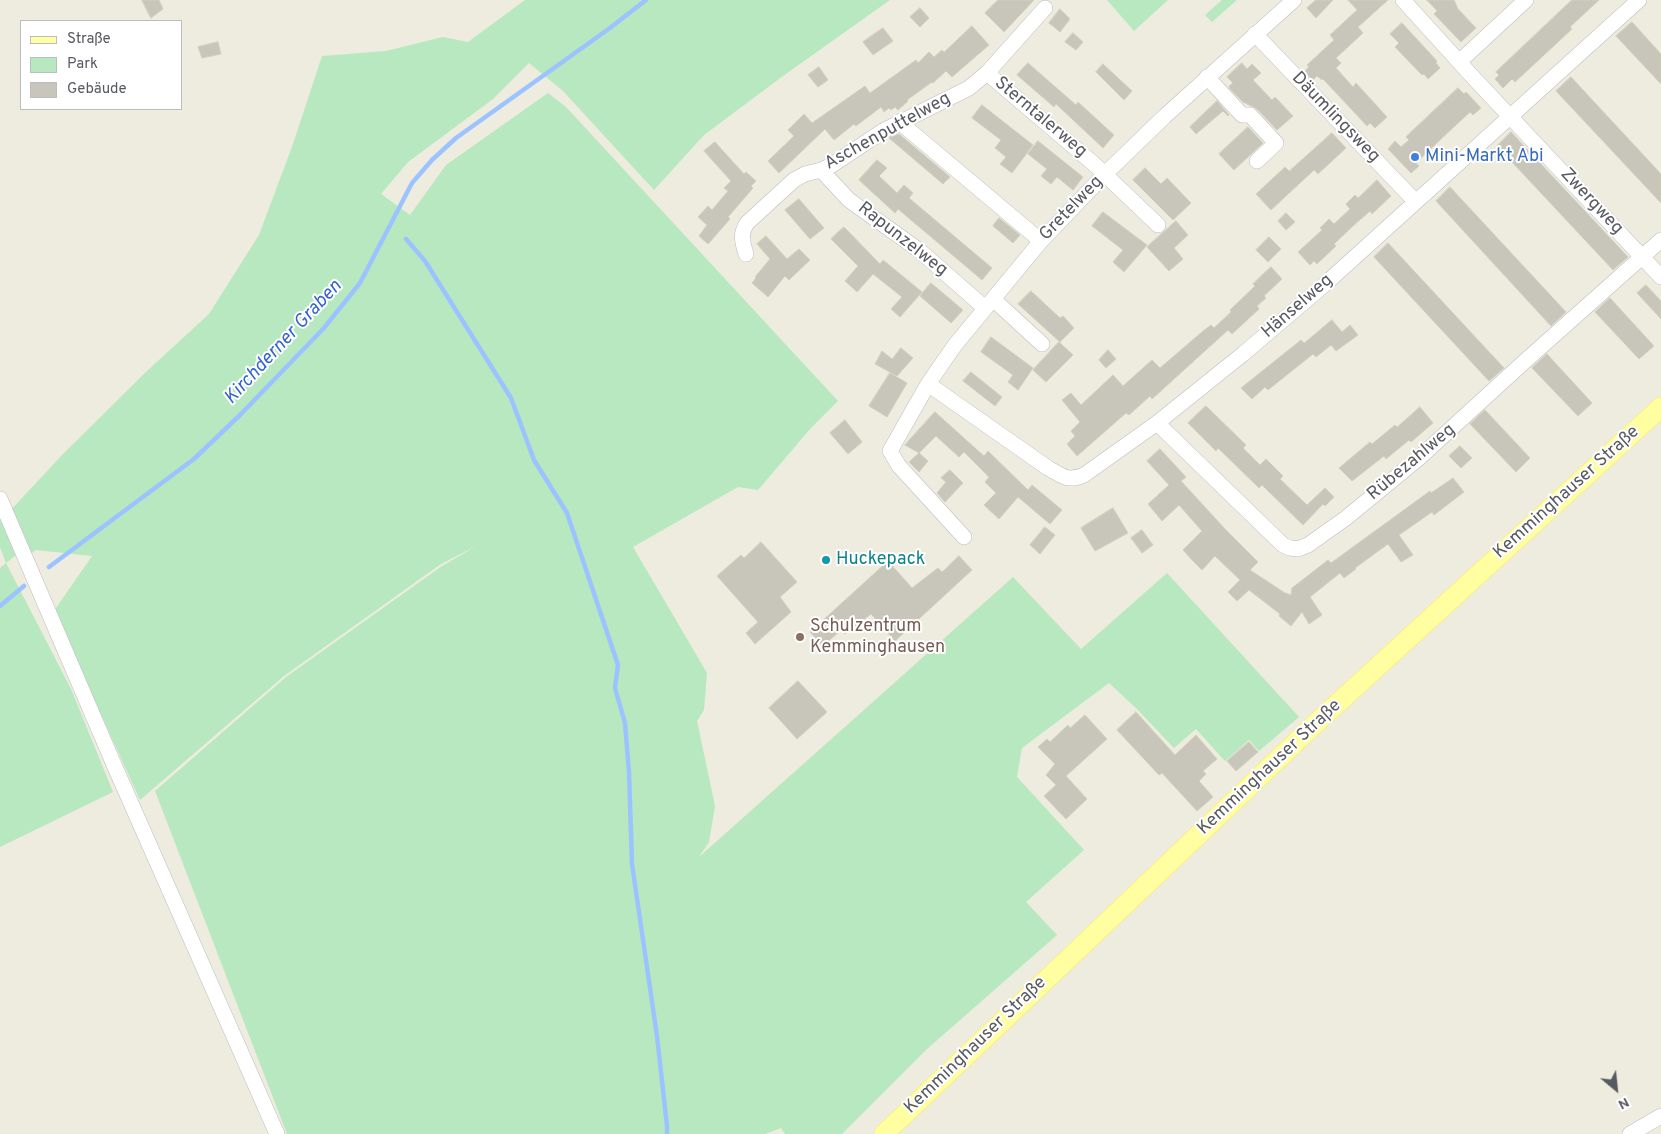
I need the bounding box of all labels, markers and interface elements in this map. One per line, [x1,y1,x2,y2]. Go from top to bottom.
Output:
legend [20,20,182,110]
text: Straße [67,30,111,49]
text: Park [67,55,98,74]
street label: Däumlingsweg [1286,68,1384,168]
street label: Sterntalerweg [989,73,1091,163]
text: Gebäude [67,80,127,99]
street label: Aschenputtelweg [821,88,955,176]
place label: Mini-Markt Abi [1425,146,1544,168]
marker: Mini-Markt Abi [1409,151,1421,163]
street label: Zwergweg [1555,164,1627,240]
street label: Gretelweg [1036,172,1108,246]
street label: Rapunzelweg [853,198,951,282]
street label: Hänselweg [1258,270,1338,344]
water label: Kirchderner Graben [220,276,348,410]
street label: Rübezahlweg [1364,420,1460,506]
street label: Kemminghauser Straße [1490,422,1644,564]
place label: Huckepack [836,549,925,571]
marker: Huckepack [820,554,832,566]
place label: Schulzentrum Kemminghausen [810,616,945,659]
marker: Schulzentrum Kemminghausen [794,631,806,643]
street label: Kemminghauser Straße [1194,696,1346,840]
street label: Kemminghauser Straße [901,973,1051,1119]
north arrow [1591,1064,1641,1114]
text: N [1615,1093,1632,1113]

